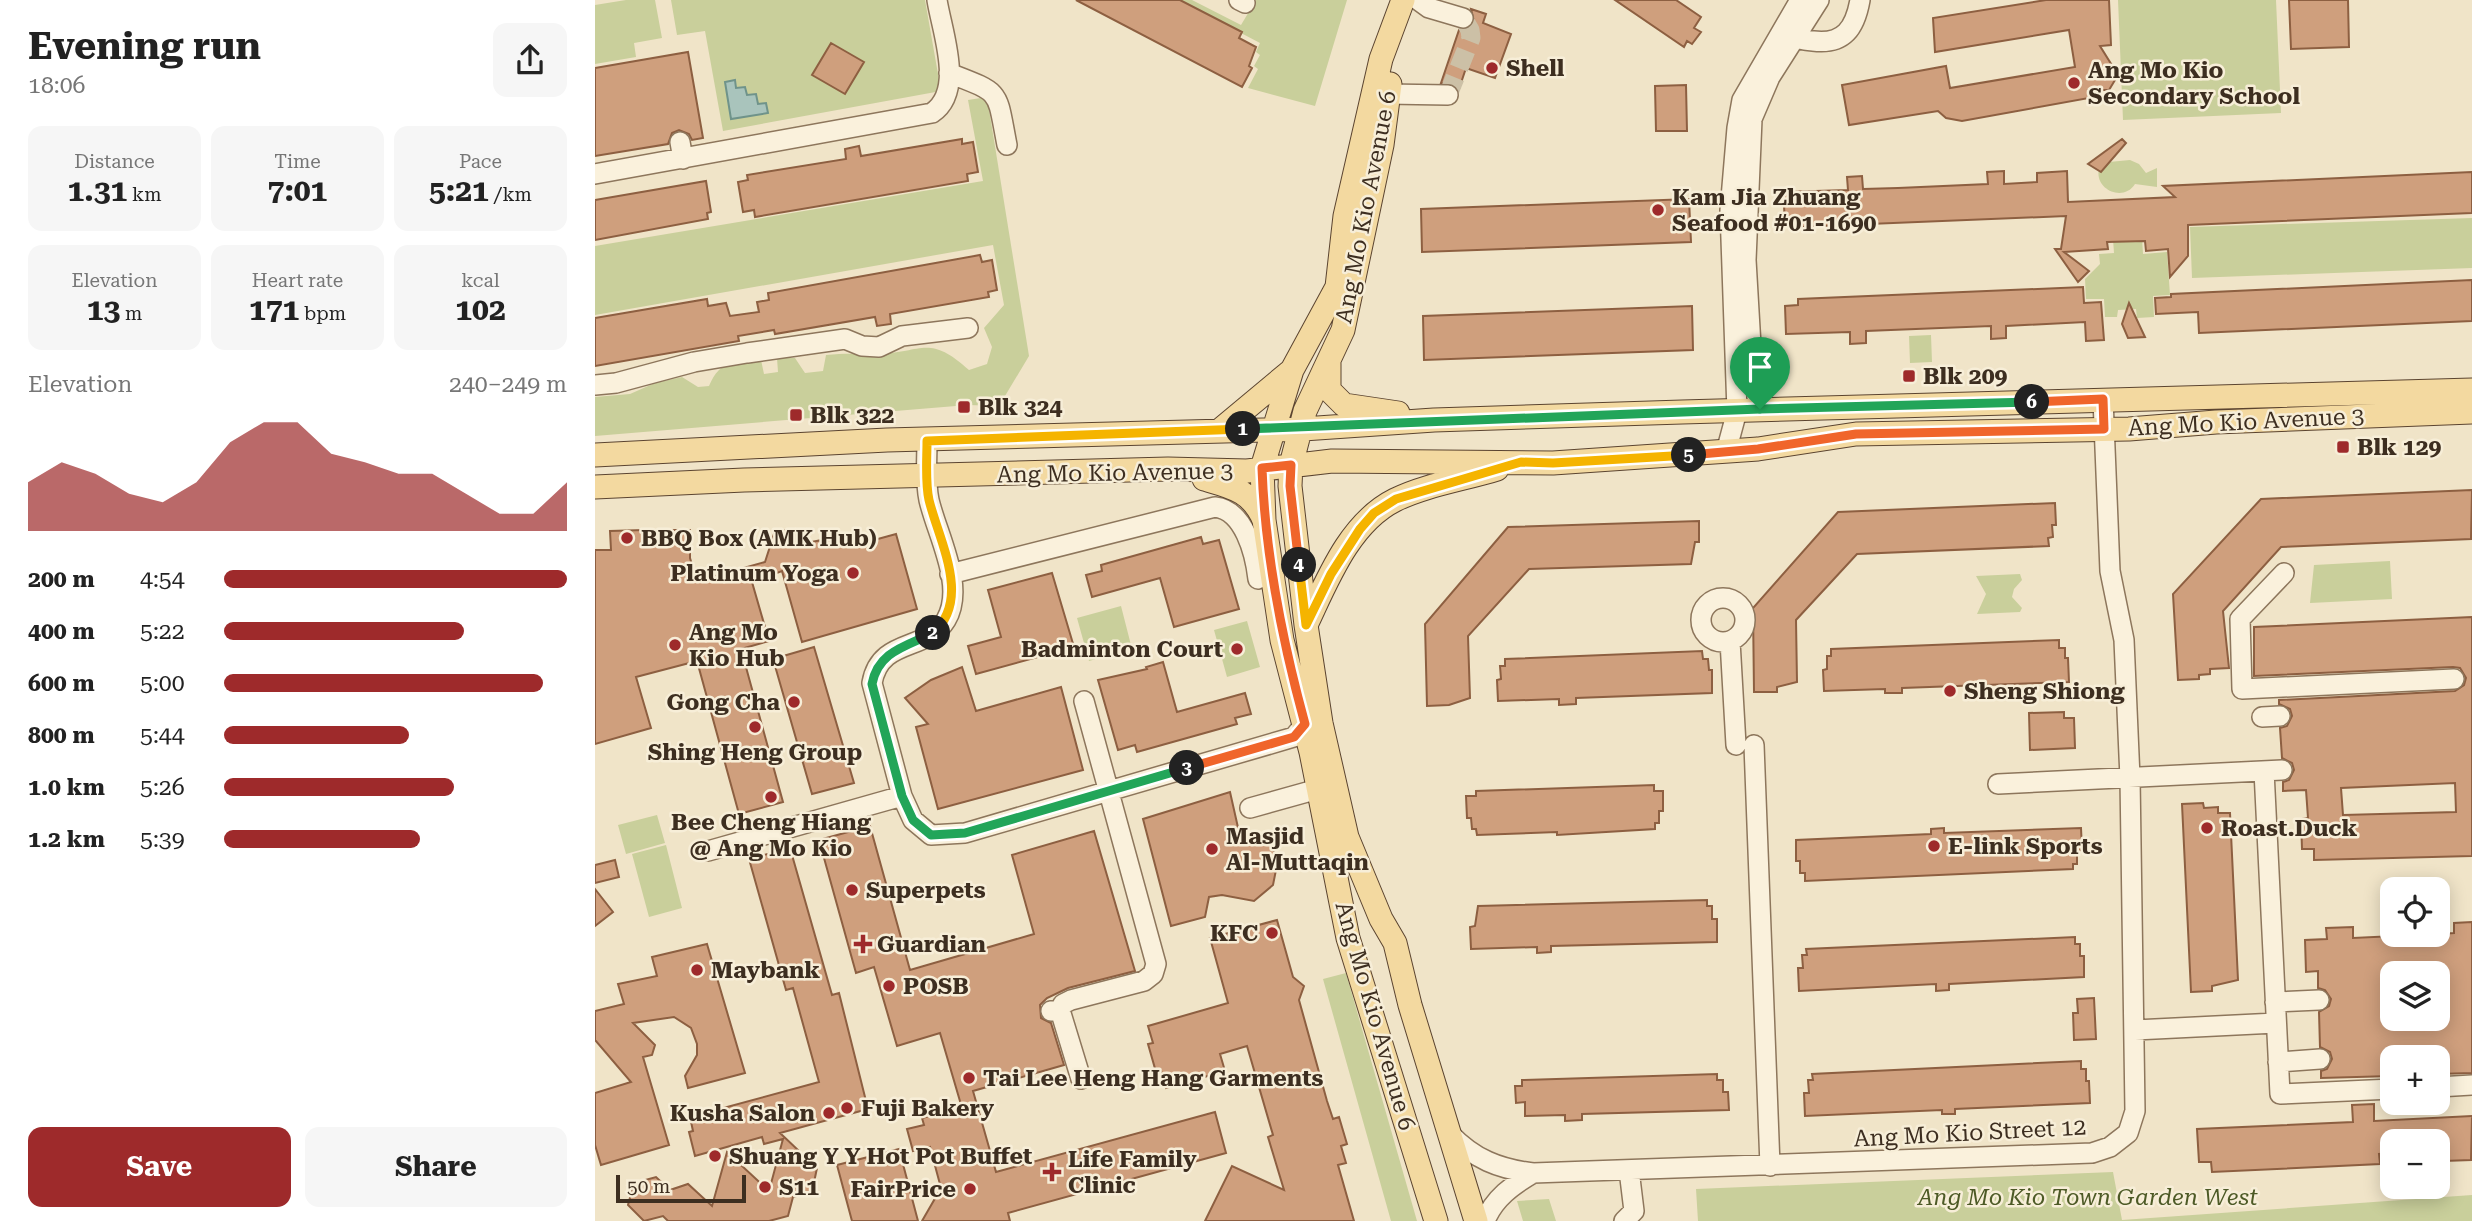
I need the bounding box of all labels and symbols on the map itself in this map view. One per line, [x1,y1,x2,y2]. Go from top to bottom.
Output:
place label: Shell [1506,55,1565,82]
place label: Ang Mo Kio Secondary School [2088,57,2300,110]
marker: Shell [1484,60,1500,76]
marker: Ang Mo Kio Secondary School [2066,75,2082,91]
street label: Ang Mo Kio Avenue 6 [1330,88,1402,326]
place label: Kam Jia Zhuang Seafood #01-1690 [1672,184,1877,237]
marker: Kam Jia Zhuang Seafood #01-1690 [1650,202,1666,218]
pin [1730,337,1790,409]
place label: Blk 209 [1923,363,2008,390]
marker: Blk 209 [1901,368,1917,384]
pin: 6 [2015,384,2049,420]
place label: Blk 324 [978,394,1063,421]
marker: Blk 324 [956,399,972,415]
place label: Blk 322 [810,402,894,429]
street label: Ang Mo Kio Avenue 3 [2127,402,2365,442]
marker: Blk 322 [788,407,804,423]
pin: 1 [1225,412,1261,446]
place label: Blk 129 [2357,434,2442,461]
pin: 5 [1671,438,1707,472]
marker: Blk 129 [2335,439,2351,455]
street label: Ang Mo Kio Avenue 3 [996,457,1234,489]
place label: BBQ Box (AMK Hub) [641,525,877,552]
marker: BBQ Box (AMK Hub) [619,530,635,546]
pin: 4 [1281,548,1317,582]
place label: Platinum Yoga [670,560,839,587]
marker: Platinum Yoga [845,565,861,581]
pin: 2 [915,616,951,650]
place label: Ang Mo Kio Hub [689,619,785,672]
place label: Badminton Court [1021,636,1223,663]
marker: Ang Mo Kio Hub [667,637,683,653]
marker: Badminton Court [1229,641,1245,657]
place label: Sheng Shiong [1964,678,2126,705]
marker: Sheng Shiong [1942,683,1958,699]
place label: Gong Cha [666,689,780,716]
marker: Gong Cha [786,694,802,710]
marker: Shing Heng Group [747,719,763,735]
place label: Shing Heng Group [648,739,862,766]
pin: 3 [1169,750,1205,786]
marker: Bee Cheng Hiang @ Ang Mo Kio [763,789,779,805]
place label: Bee Cheng Hiang @ Ang Mo Kio [671,809,872,862]
place label: Roast.Duck [2221,815,2358,842]
marker: Roast.Duck [2199,820,2215,836]
place label: Masjid Al-Muttaqin [1226,823,1370,876]
place label: E-link Sports [1948,833,2103,860]
marker: E-link Sports [1926,838,1942,854]
marker: Masjid Al-Muttaqin [1204,841,1220,857]
place label: Superpets [866,877,986,904]
marker: Superpets [844,882,860,898]
street label: Ang Mo Kio Avenue 6 [1329,899,1421,1134]
place label: KFC [1210,920,1258,947]
marker: KFC [1264,925,1280,941]
place label: Guardian [877,931,986,958]
marker: Guardian [855,936,871,952]
place label: Maybank [711,957,820,984]
marker: Maybank [689,962,705,978]
place label: POSB [903,973,969,1000]
marker: POSB [881,978,897,994]
place label: Tai Lee Heng Hang Garments [983,1065,1324,1092]
marker: Tai Lee Heng Hang Garments [961,1070,977,1086]
place label: Fuji Bakery [861,1095,994,1122]
place label: Kusha Salon [670,1100,816,1127]
marker: Fuji Bakery [839,1100,855,1116]
marker: Kusha Salon [821,1105,837,1121]
street label: Ang Mo Kio Street 12 [1853,1113,2087,1153]
place label: Shuang Y Y Hot Pot Buffet [729,1143,1032,1170]
place label: Life Family Clinic [1068,1146,1197,1199]
marker: Shuang Y Y Hot Pot Buffet [707,1148,723,1164]
marker: Life Family Clinic [1042,1162,1062,1182]
scale bar [616,1172,745,1204]
place label: S11 [779,1174,819,1201]
place label: FairPrice [850,1176,956,1203]
marker: S11 [757,1179,773,1195]
marker: FairPrice [962,1181,978,1197]
park label: Ang Mo Kio Town Garden West [1916,1184,2258,1211]

